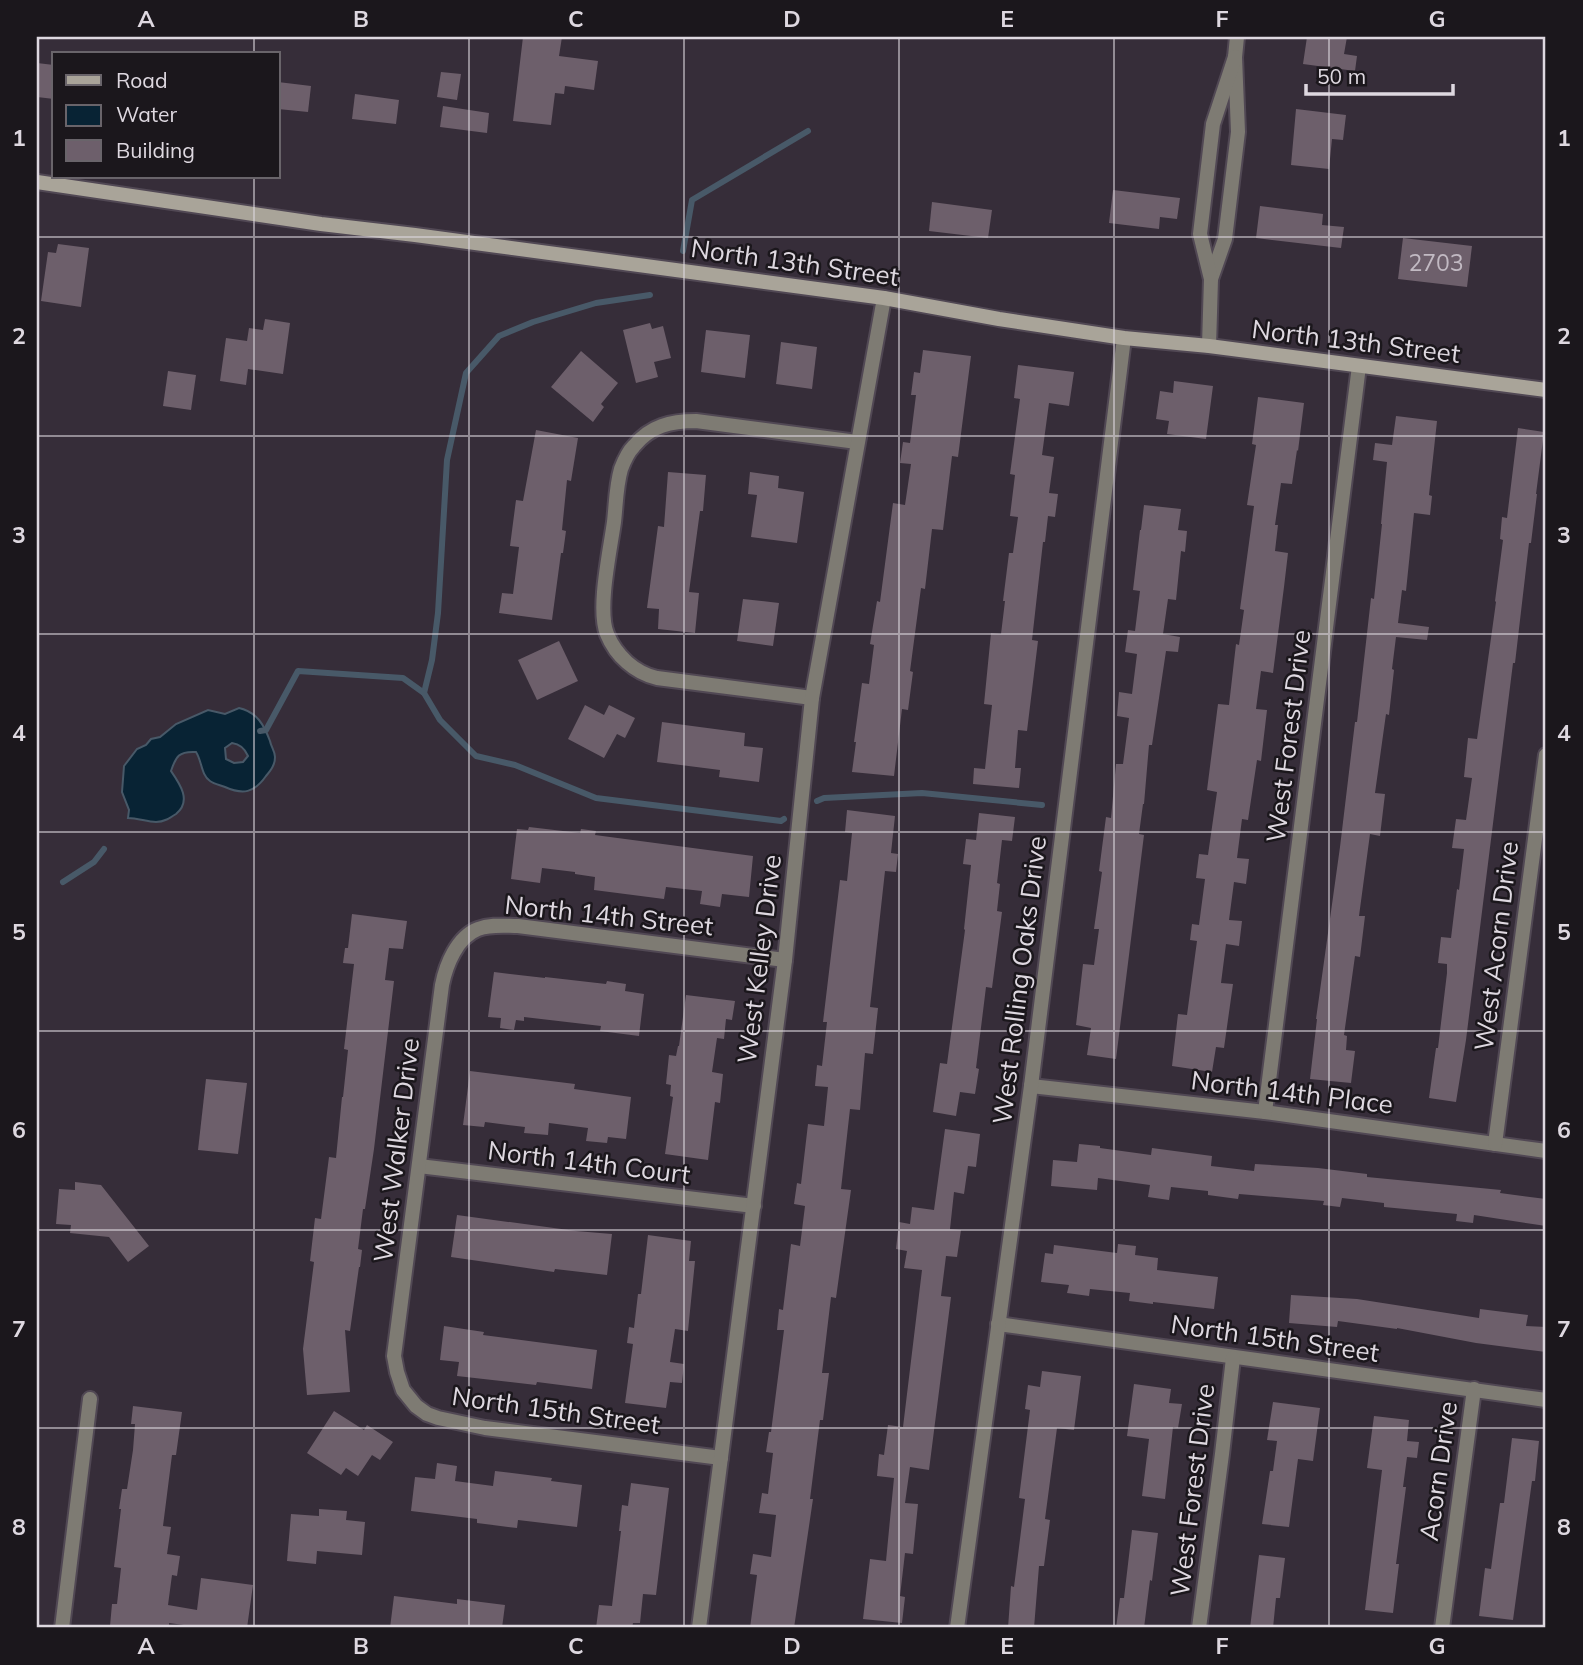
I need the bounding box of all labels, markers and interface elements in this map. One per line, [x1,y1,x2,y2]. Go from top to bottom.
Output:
text: A [137,4,155,33]
text: B [353,4,369,33]
text: C [568,4,584,33]
text: D [783,4,801,33]
text: E [1000,4,1014,33]
text: F [1215,4,1229,33]
text: G [1428,4,1446,33]
legend [52,52,280,178]
scale bar [1306,52,1454,96]
text: 50 m [1317,63,1366,89]
text: Road [116,67,167,93]
text: Water [116,101,177,127]
text: 1 [12,123,26,152]
text: 1 [1557,123,1571,152]
text: Building [116,137,195,163]
street label: North 13th Street [689,231,901,293]
house number: 2703 [1408,248,1464,277]
street label: North 13th Street [1250,312,1462,370]
text: 2 [12,321,26,350]
text: 2 [1557,321,1571,350]
text: 3 [12,520,26,549]
text: 3 [1557,520,1571,549]
street label: West Forest Drive [1259,628,1317,844]
text: 4 [12,718,26,747]
text: 4 [1557,718,1571,747]
street label: West Rolling Oaks Drive [985,834,1053,1126]
street label: West Acorn Drive [1467,839,1525,1053]
street label: West Kelley Drive [730,853,788,1065]
street label: North 14th Street [503,888,715,942]
text: 5 [12,917,26,946]
text: 5 [1557,917,1571,946]
street label: West Walker Drive [366,1036,426,1264]
street label: North 14th Place [1189,1063,1395,1121]
text: 6 [12,1115,26,1144]
text: 6 [1557,1115,1571,1144]
street label: North 14th Court [486,1133,692,1191]
street label: North 15th Street [1169,1307,1381,1369]
text: 7 [12,1314,26,1343]
text: 7 [1557,1314,1571,1343]
street label: North 15th Street [450,1379,662,1441]
street label: West Forest Drive [1163,1382,1221,1598]
street label: Acorn Drive [1412,1399,1464,1543]
text: 8 [12,1512,26,1541]
text: 8 [1557,1512,1571,1541]
text: A [137,1631,155,1660]
text: B [353,1631,369,1660]
text: C [568,1631,584,1660]
text: D [783,1631,801,1660]
text: E [1000,1631,1014,1660]
text: F [1215,1631,1229,1660]
text: G [1428,1631,1446,1660]

